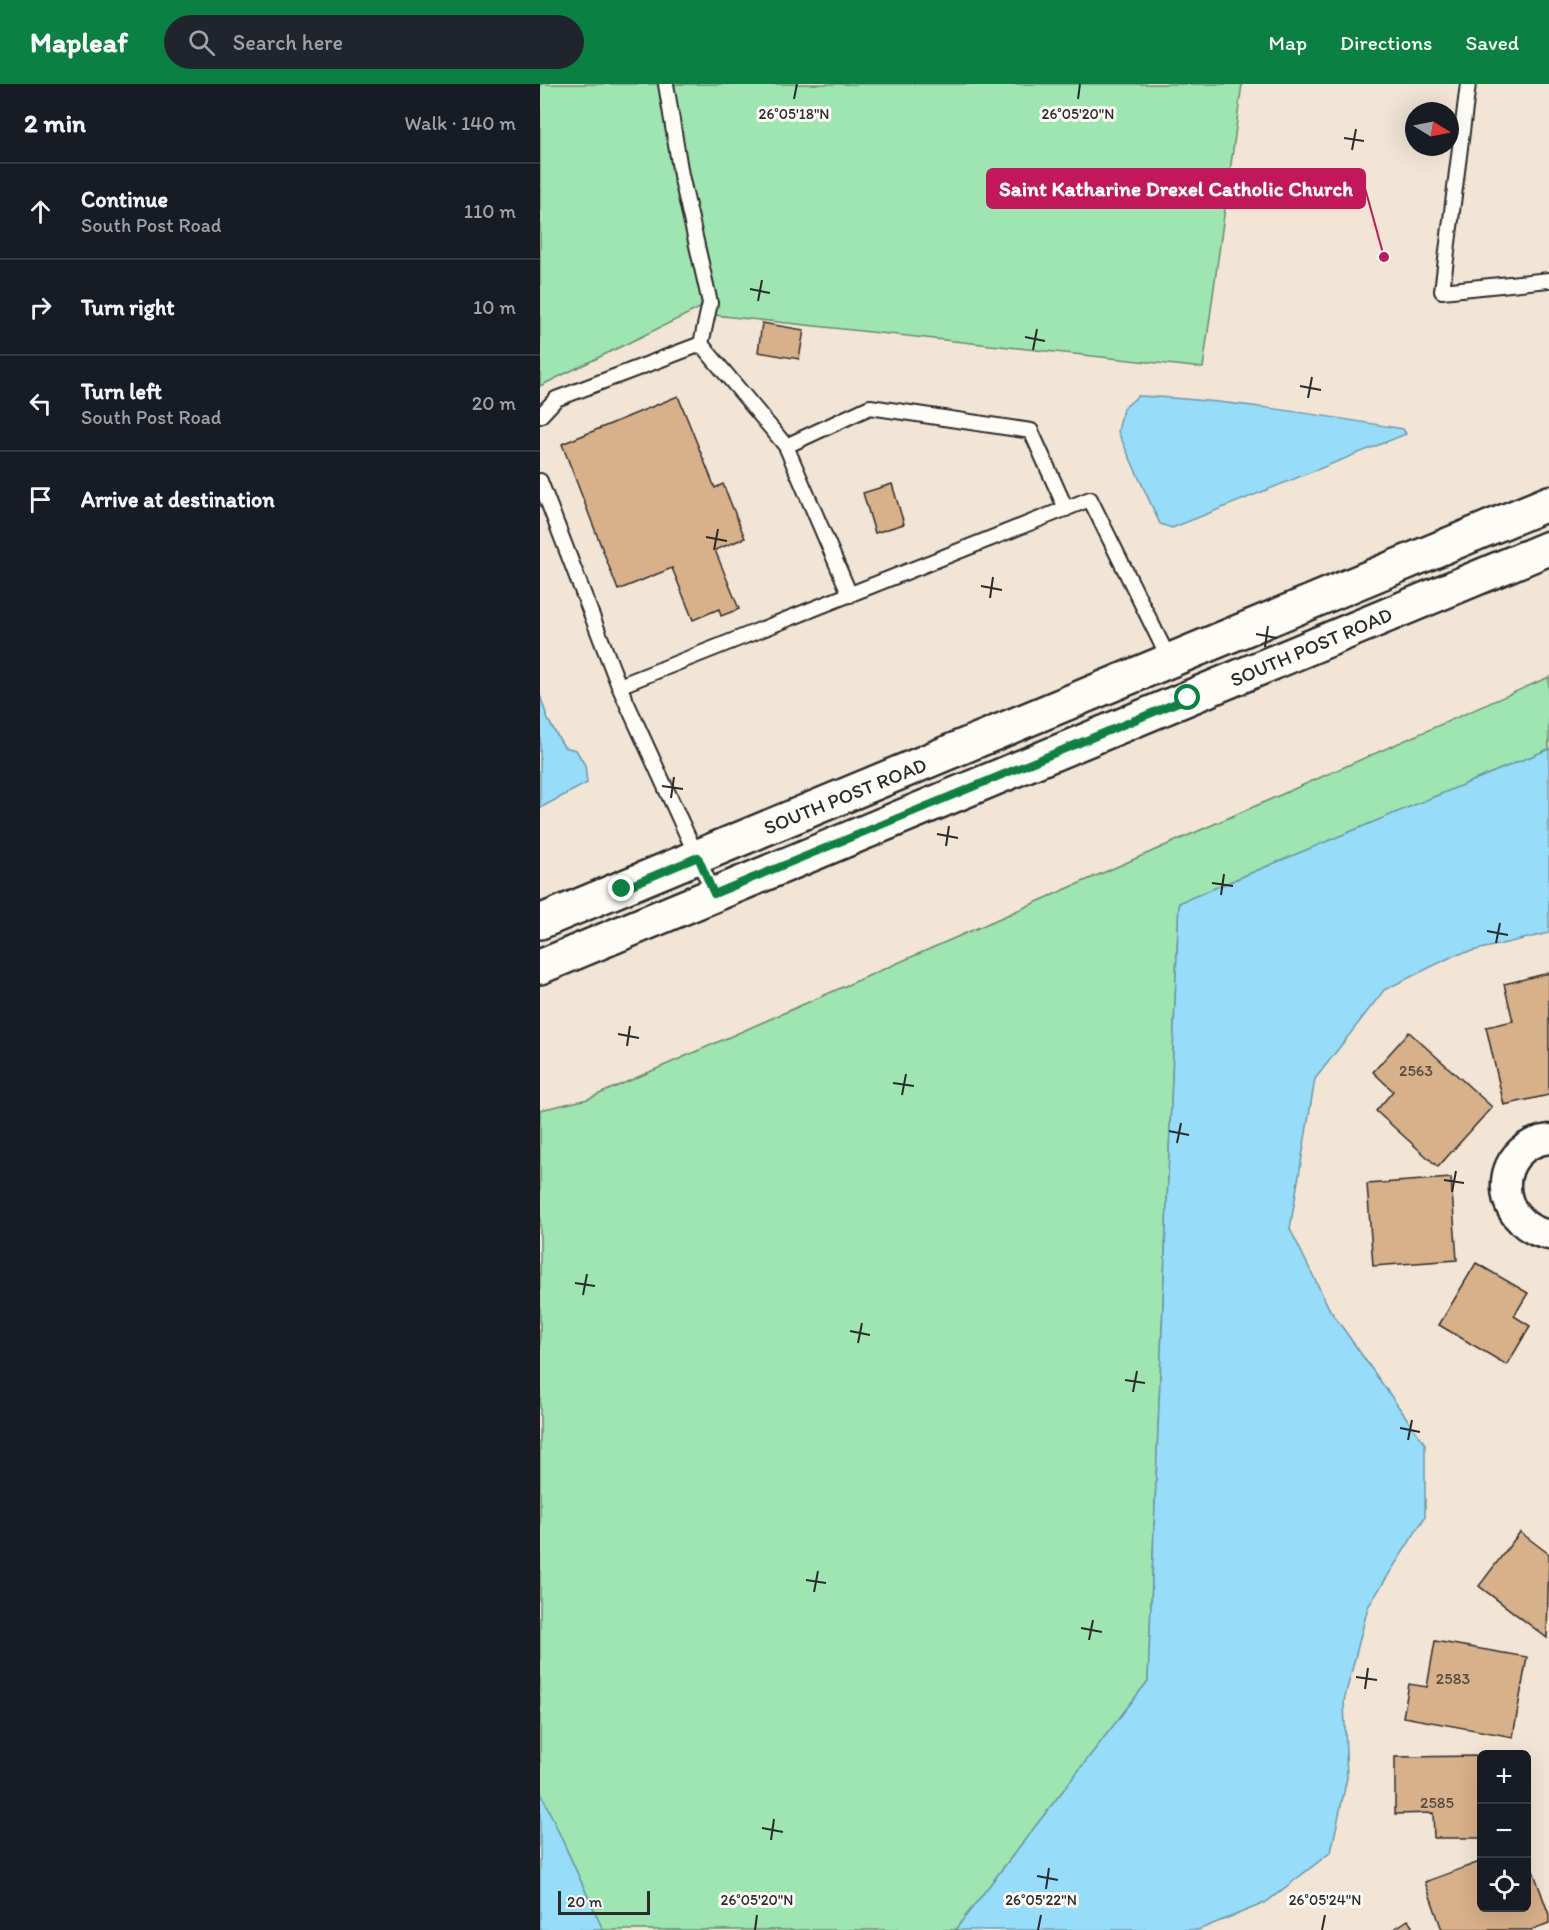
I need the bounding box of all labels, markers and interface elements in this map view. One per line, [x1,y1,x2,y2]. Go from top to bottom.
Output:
search box [164,15,584,69]
text: Mapleaf [30,25,128,59]
icon: search [185,26,218,59]
text: Search here [233,29,343,56]
text: Map [1269,30,1307,55]
text: Directions [1340,30,1432,55]
text: Saved [1465,30,1519,55]
north arrow [1405,102,1459,156]
text: 26°05'18"N [759,105,829,123]
text: 26°05'20"N [1042,105,1114,123]
text: 2 min [24,107,86,139]
text: Walk · 140 m [405,111,516,135]
callout: Saint Katharine Drexel Catholic Church [987,169,1365,208]
text: Saint Katharine Drexel Catholic Church [999,176,1353,201]
text: Continue [81,186,168,213]
icon: ahead [24,195,57,228]
text: 110 m [464,199,516,223]
text: South Post Road [81,213,221,237]
icon: right [24,291,57,324]
text: Turn right [81,294,175,321]
text: 10 m [473,295,516,319]
text: Turn left [81,378,162,405]
icon: left [24,387,57,420]
text: 20 m [472,391,516,415]
text: South Post Road [81,405,221,429]
icon: arrive [24,483,57,516]
text: Arrive at destination [81,486,275,513]
street label: SOUTH POST ROAD [1226,602,1396,692]
route start [1174,684,1200,710]
street label: SOUTH POST ROAD [760,752,930,840]
route end [608,875,634,901]
house number: 2563 [1399,1061,1433,1080]
house number: 2583 [1436,1669,1470,1688]
map controls [1477,1750,1531,1912]
button: + [1477,1750,1531,1804]
house number: 2585 [1420,1793,1454,1812]
button: − [1477,1804,1531,1858]
button: locate [1477,1858,1531,1912]
scale bar [558,1888,650,1916]
text: 26°05'20"N [721,1891,793,1909]
text: 26°05'22"N [1005,1891,1077,1909]
text: 26°05'24"N [1289,1891,1361,1909]
text: 20 m [567,1892,602,1911]

